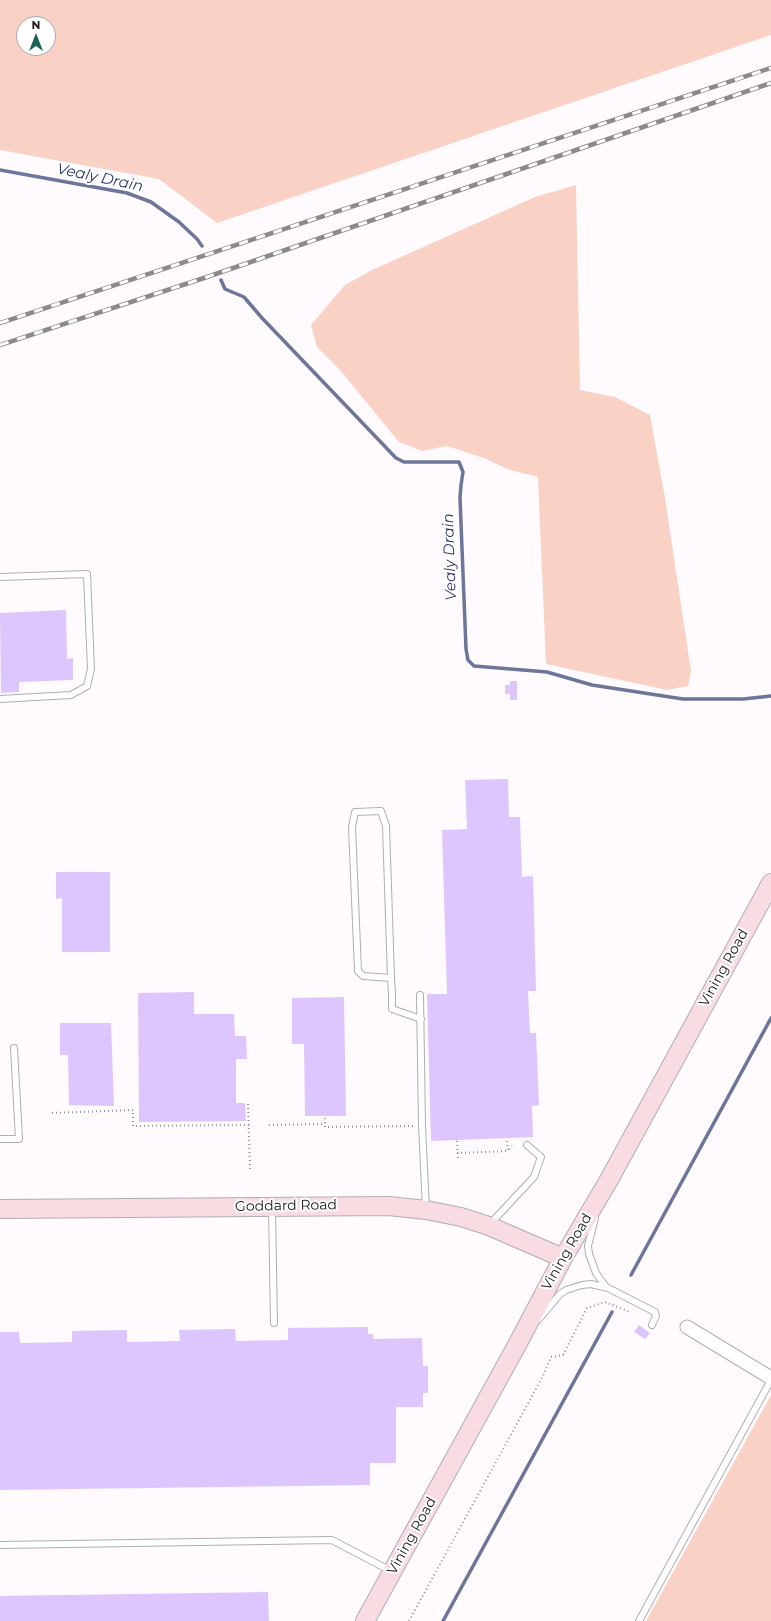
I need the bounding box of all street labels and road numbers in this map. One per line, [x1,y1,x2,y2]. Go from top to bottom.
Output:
street label: Vining Road [696,926,752,1010]
street label: Goddard Road [235,1197,337,1215]
street label: Vining Road [538,1211,596,1293]
street label: Vining Road [384,1494,440,1578]

